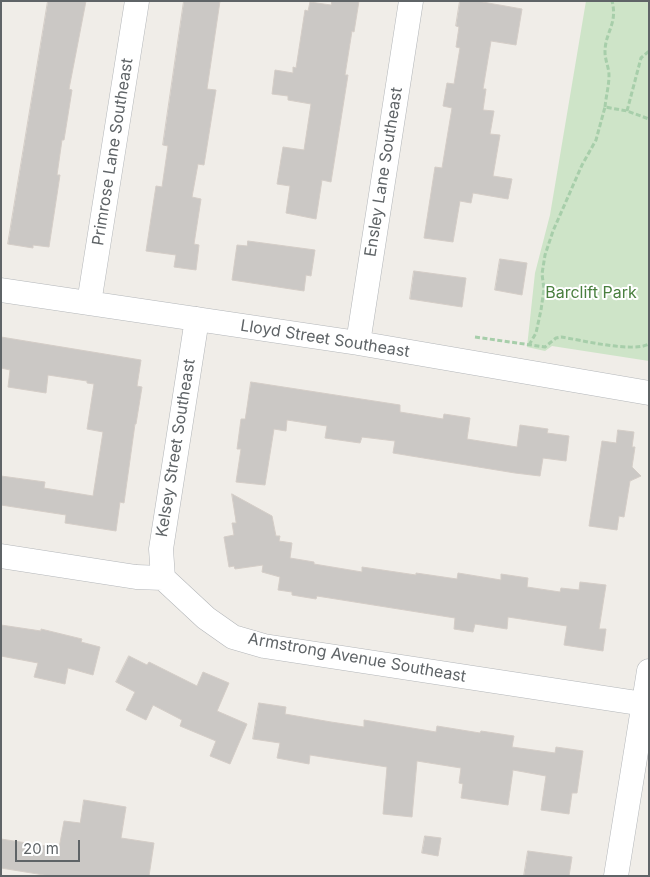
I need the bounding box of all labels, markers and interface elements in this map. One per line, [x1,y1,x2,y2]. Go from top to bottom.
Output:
street label: Primrose Lane Southeast [89,57,137,247]
street label: Ensley Lane Southeast [361,86,407,258]
park label: Barclift Park [545,283,637,303]
street label: Lloyd Street Southeast [239,316,411,362]
street label: Kelsey Street Southeast [152,358,200,538]
street label: Armstrong Avenue Southeast [247,629,467,687]
scale bar [18,830,82,862]
text: 20 m [23,839,59,858]

